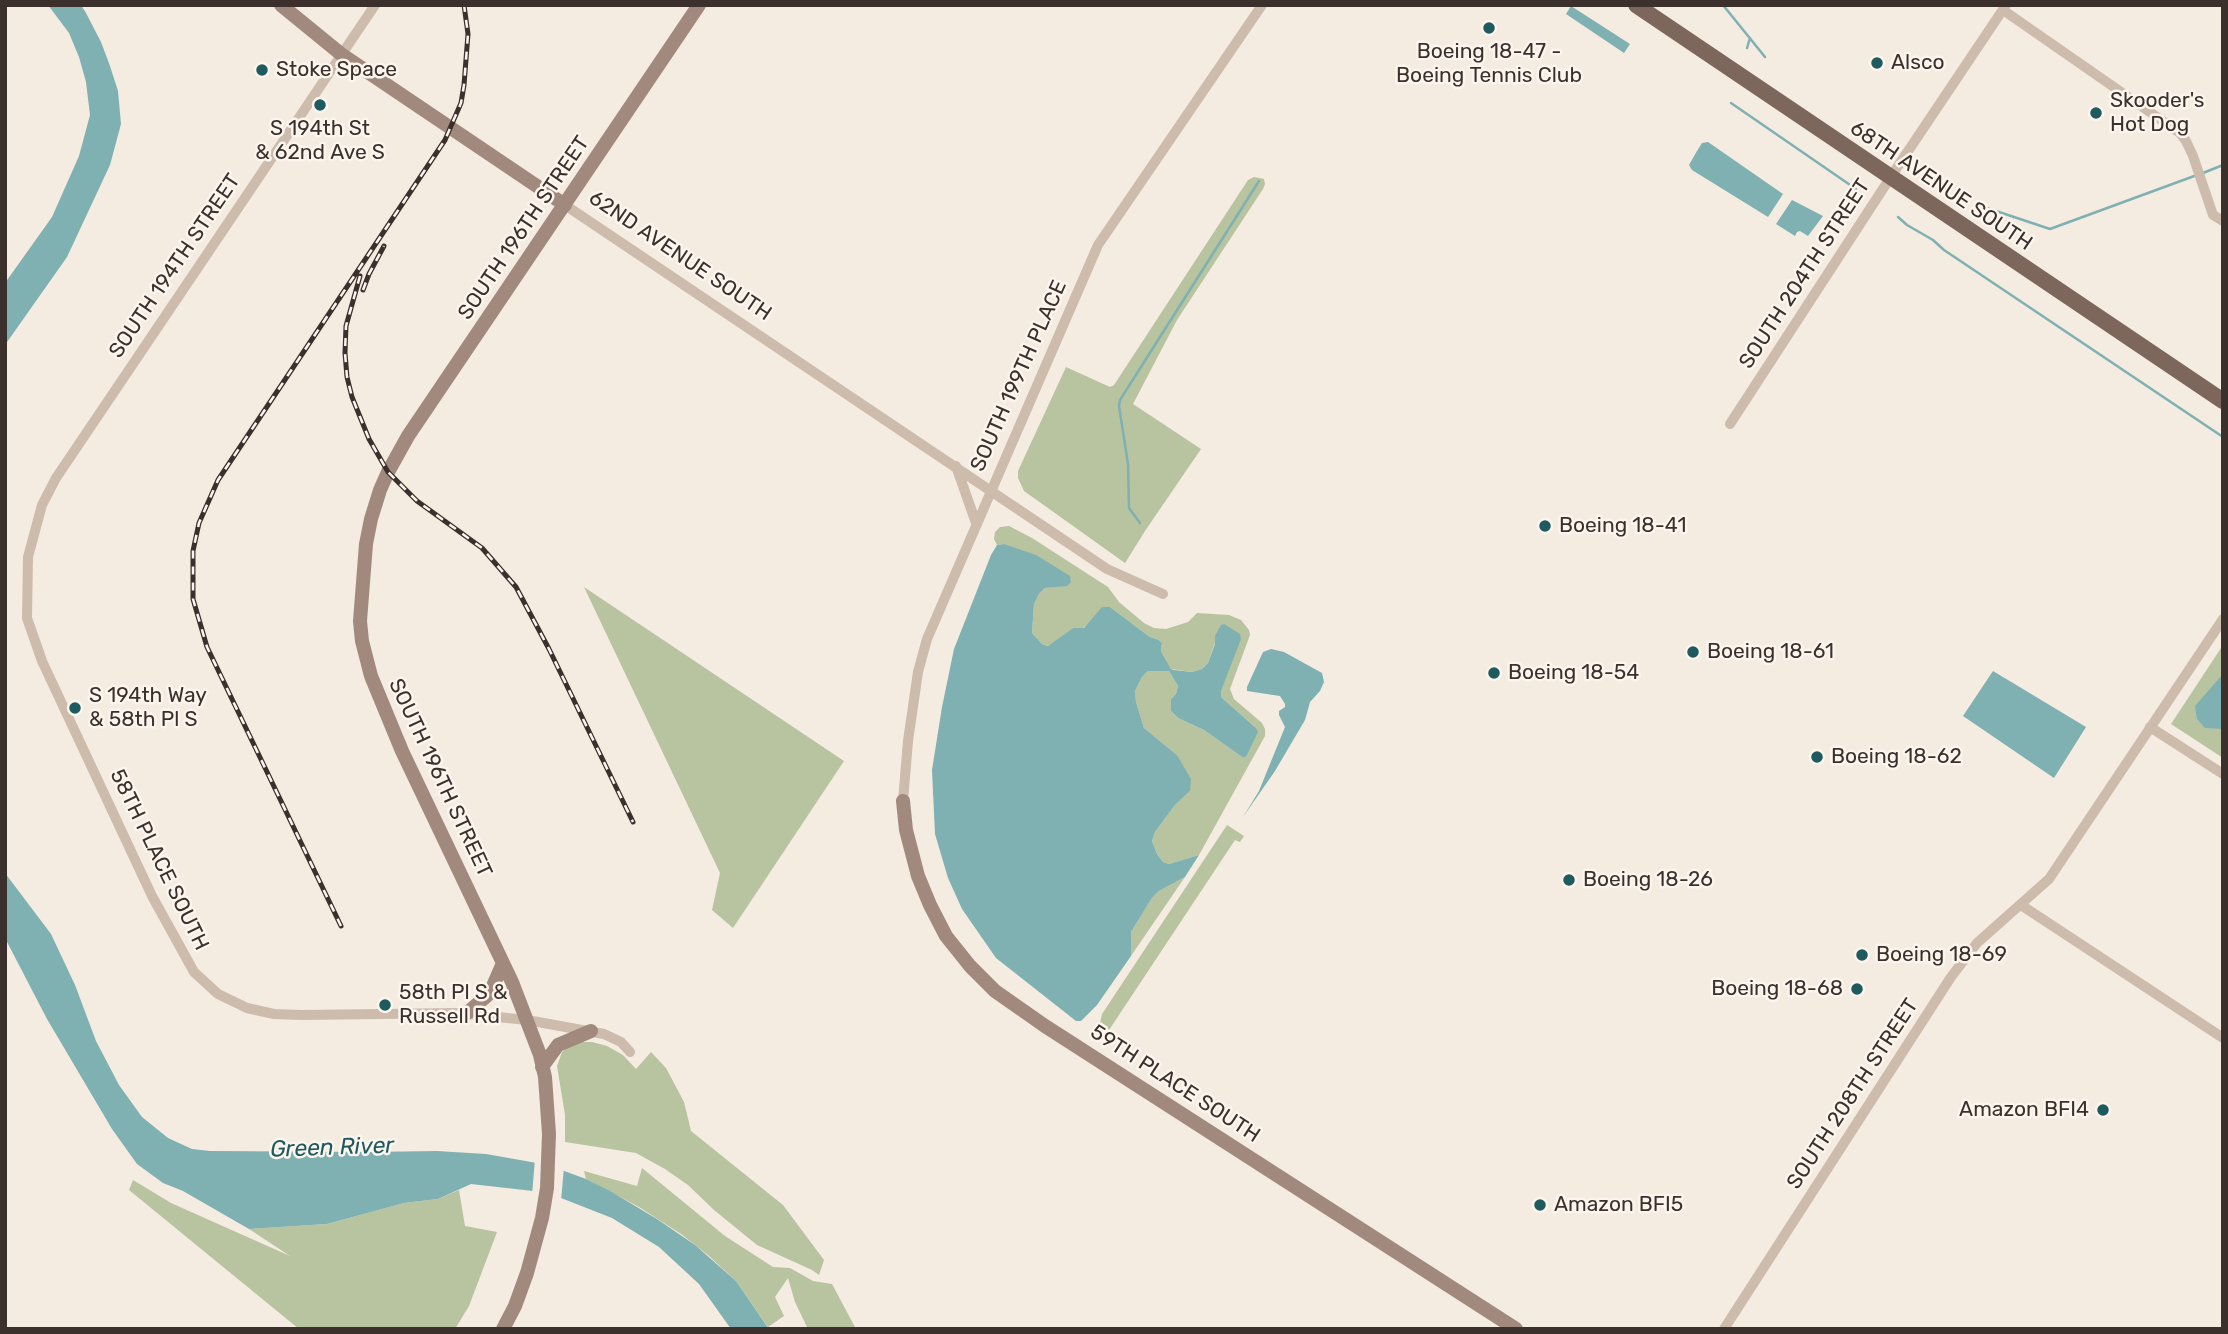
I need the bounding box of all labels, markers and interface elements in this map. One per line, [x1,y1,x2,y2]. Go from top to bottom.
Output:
marker: Boeing 18-47 - Boeing Tennis Club [1481,20,1497,36]
place label: Boeing 18-47 - Boeing Tennis Club [1396,39,1582,89]
place label: Alsco [1891,50,1945,76]
marker: Alsco [1869,55,1885,71]
place label: Stoke Space [276,57,397,83]
marker: Stoke Space [254,62,270,78]
place label: Skooder's Hot Dog [2110,88,2205,138]
marker: S 194th St & 62nd Ave S [312,97,328,113]
marker: Skooder's Hot Dog [2088,105,2104,121]
place label: S 194th St & 62nd Ave S [255,116,385,166]
street label: 68TH AVENUE SOUTH [1845,116,2037,256]
street label: SOUTH 196TH STREET [453,131,595,325]
street label: SOUTH 194TH STREET [104,169,246,363]
street label: SOUTH 204TH STREET [1734,174,1876,374]
street label: 62ND AVENUE SOUTH [584,185,776,327]
street label: SOUTH 199TH PLACE [966,277,1072,475]
place label: Boeing 18-41 [1559,513,1686,539]
marker: Boeing 18-41 [1537,518,1553,534]
place label: Boeing 18-61 [1707,639,1834,665]
marker: Boeing 18-61 [1685,644,1701,660]
place label: Boeing 18-54 [1508,660,1639,686]
marker: Boeing 18-54 [1486,665,1502,681]
street label: SOUTH 196TH STREET [383,675,497,881]
place label: S 194th Way & 58th Pl S [89,683,207,733]
marker: S 194th Way & 58th Pl S [67,700,83,716]
place label: Boeing 18-62 [1831,744,1962,770]
marker: Boeing 18-62 [1809,749,1825,765]
street label: 58TH PLACE SOUTH [104,765,214,955]
place label: Boeing 18-26 [1583,867,1713,893]
marker: Boeing 18-26 [1561,872,1577,888]
place label: Boeing 18-69 [1876,942,2007,968]
marker: Boeing 18-69 [1854,947,1870,963]
place label: Boeing 18-68 [1711,976,1843,1002]
place label: 58th Pl S & Russell Rd [399,980,507,1030]
marker: Boeing 18-68 [1849,981,1865,997]
street label: SOUTH 208TH STREET [1782,994,1924,1194]
marker: 58th Pl S & Russell Rd [377,997,393,1013]
street label: 59TH PLACE SOUTH [1085,1020,1265,1148]
place label: Amazon BFI4 [1959,1097,2089,1123]
marker: Amazon BFI4 [2095,1102,2111,1118]
water label: Green River [269,1132,395,1164]
place label: Amazon BFI5 [1554,1192,1683,1218]
marker: Amazon BFI5 [1532,1197,1548,1213]

